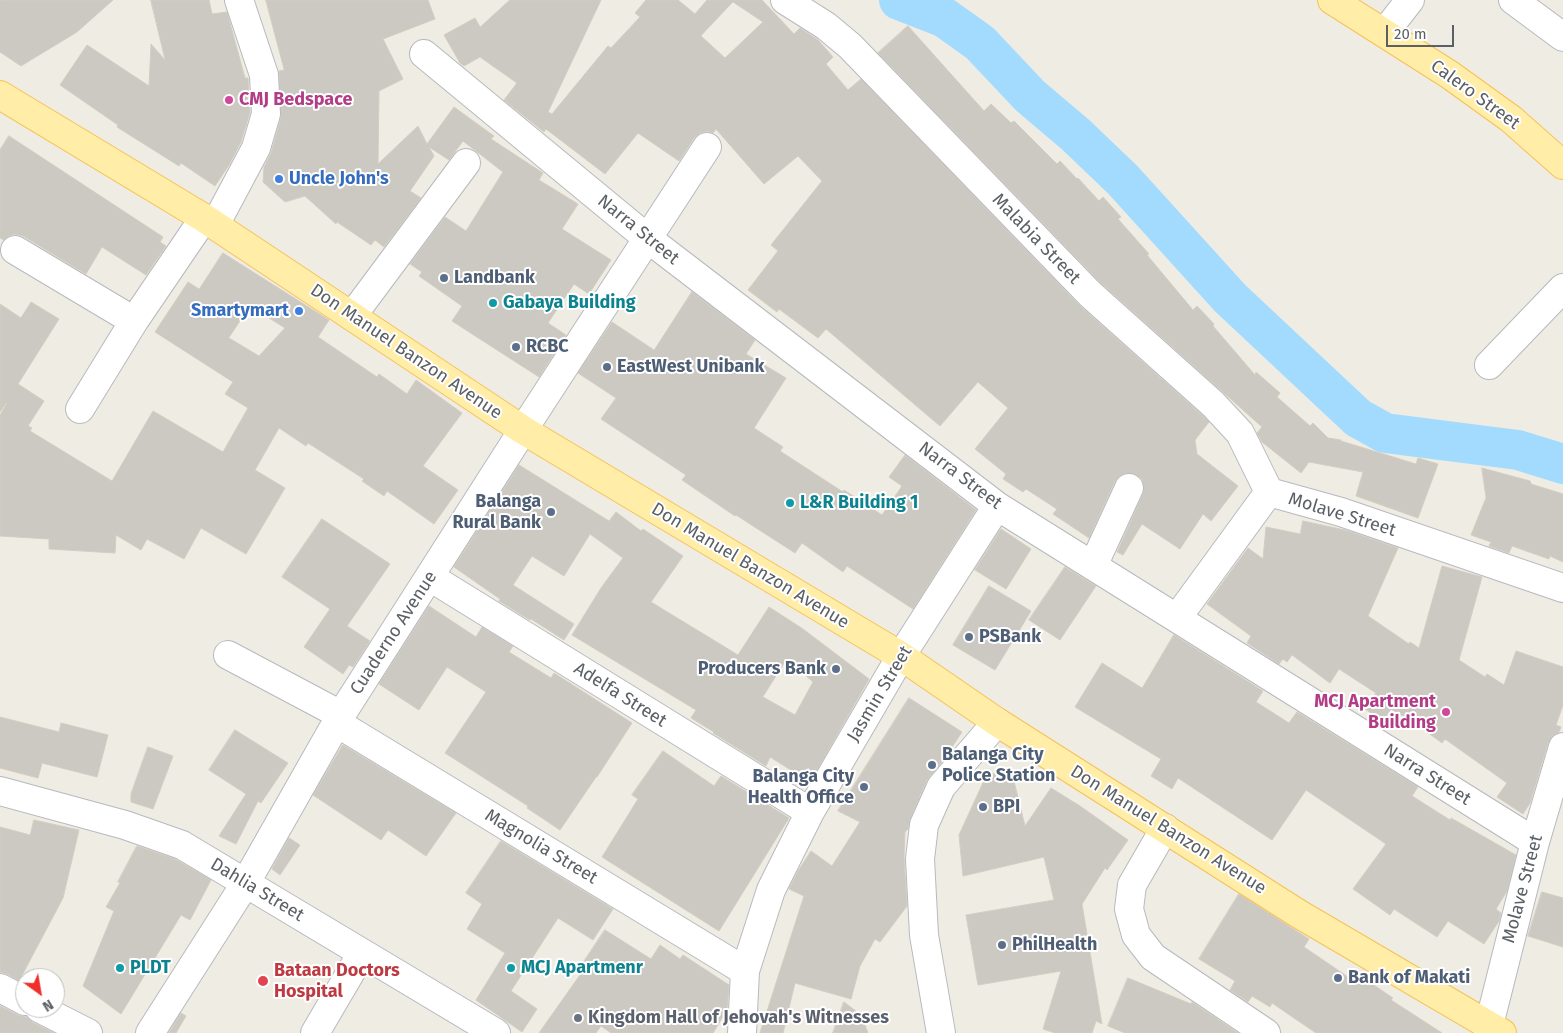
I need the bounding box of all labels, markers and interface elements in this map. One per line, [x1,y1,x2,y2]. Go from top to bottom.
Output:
scale bar [1388,15,1456,47]
text: 20 m [1394,25,1427,43]
street label: Calero Street [1426,55,1524,135]
place label: CMJ Bedspace [239,89,352,111]
marker: CMJ Bedspace [223,94,235,106]
place label: Uncle John's [289,168,389,190]
marker: Uncle John's [273,173,285,185]
street label: Malabia Street [987,189,1085,289]
street label: Narra Street [593,191,683,269]
place label: Landbank [454,267,535,289]
marker: Landbank [438,272,450,284]
street label: Don Manuel Banzon Avenue [306,280,506,424]
place label: Gabaya Building [503,292,636,314]
marker: Gabaya Building [487,297,499,309]
place label: Smartymart [191,300,289,322]
marker: Smartymart [293,305,305,317]
place label: RCBC [526,336,569,358]
marker: RCBC [510,341,522,353]
place label: EastWest Unibank [617,356,764,378]
marker: EastWest Unibank [601,361,613,373]
street label: Narra Street [914,438,1006,514]
street label: Molave Street [1286,488,1398,542]
place label: Balanga Rural Bank [452,491,541,534]
place label: L&R Building 1 [800,492,918,514]
marker: L&R Building 1 [784,497,796,509]
street label: Don Manuel Banzon Avenue [647,498,853,634]
marker: Balanga Rural Bank [545,506,557,518]
street label: Cuaderno Avenue [346,567,442,699]
place label: PSBank [979,626,1041,648]
marker: PSBank [963,631,975,643]
street label: Jasmin Street [843,642,917,746]
street label: Adelfa Street [570,658,670,732]
place label: Producers Bank [698,658,826,680]
marker: Producers Bank [830,663,842,675]
place label: MCJ Apartment Building [1314,691,1436,734]
marker: MCJ Apartment Building [1440,706,1452,718]
street label: Narra Street [1379,740,1475,810]
place label: Balanga City Police Station [942,744,1055,786]
marker: Balanga City Police Station [926,759,938,771]
street label: Don Manuel Banzon Avenue [1066,761,1270,899]
place label: Balanga City Health Office [748,766,854,809]
marker: Balanga City Health Office [858,781,870,793]
place label: BPI [993,796,1020,818]
marker: BPI [977,801,989,813]
street label: Magnolia Street [481,805,601,889]
street label: Molave Street [1498,832,1548,946]
street label: Dahlia Street [206,854,308,926]
place label: PhilHealth [1012,934,1097,956]
marker: PhilHealth [996,939,1008,951]
place label: PLDT [130,957,171,979]
place label: MCJ Apartmenr [521,957,643,979]
place label: Bataan Doctors Hospital [274,960,400,1002]
marker: PLDT [114,962,126,974]
marker: MCJ Apartmenr [505,962,517,974]
place label: Bank of Makati [1348,967,1470,989]
north arrow [15,968,65,1018]
marker: Bank of Makati [1332,972,1344,984]
marker: Bataan Doctors Hospital [256,974,270,988]
text: N [39,996,56,1015]
place label: Kingdom Hall of Jehovah's Witnesses [588,1007,889,1029]
marker: Kingdom Hall of Jehovah's Witnesses [572,1012,584,1024]

